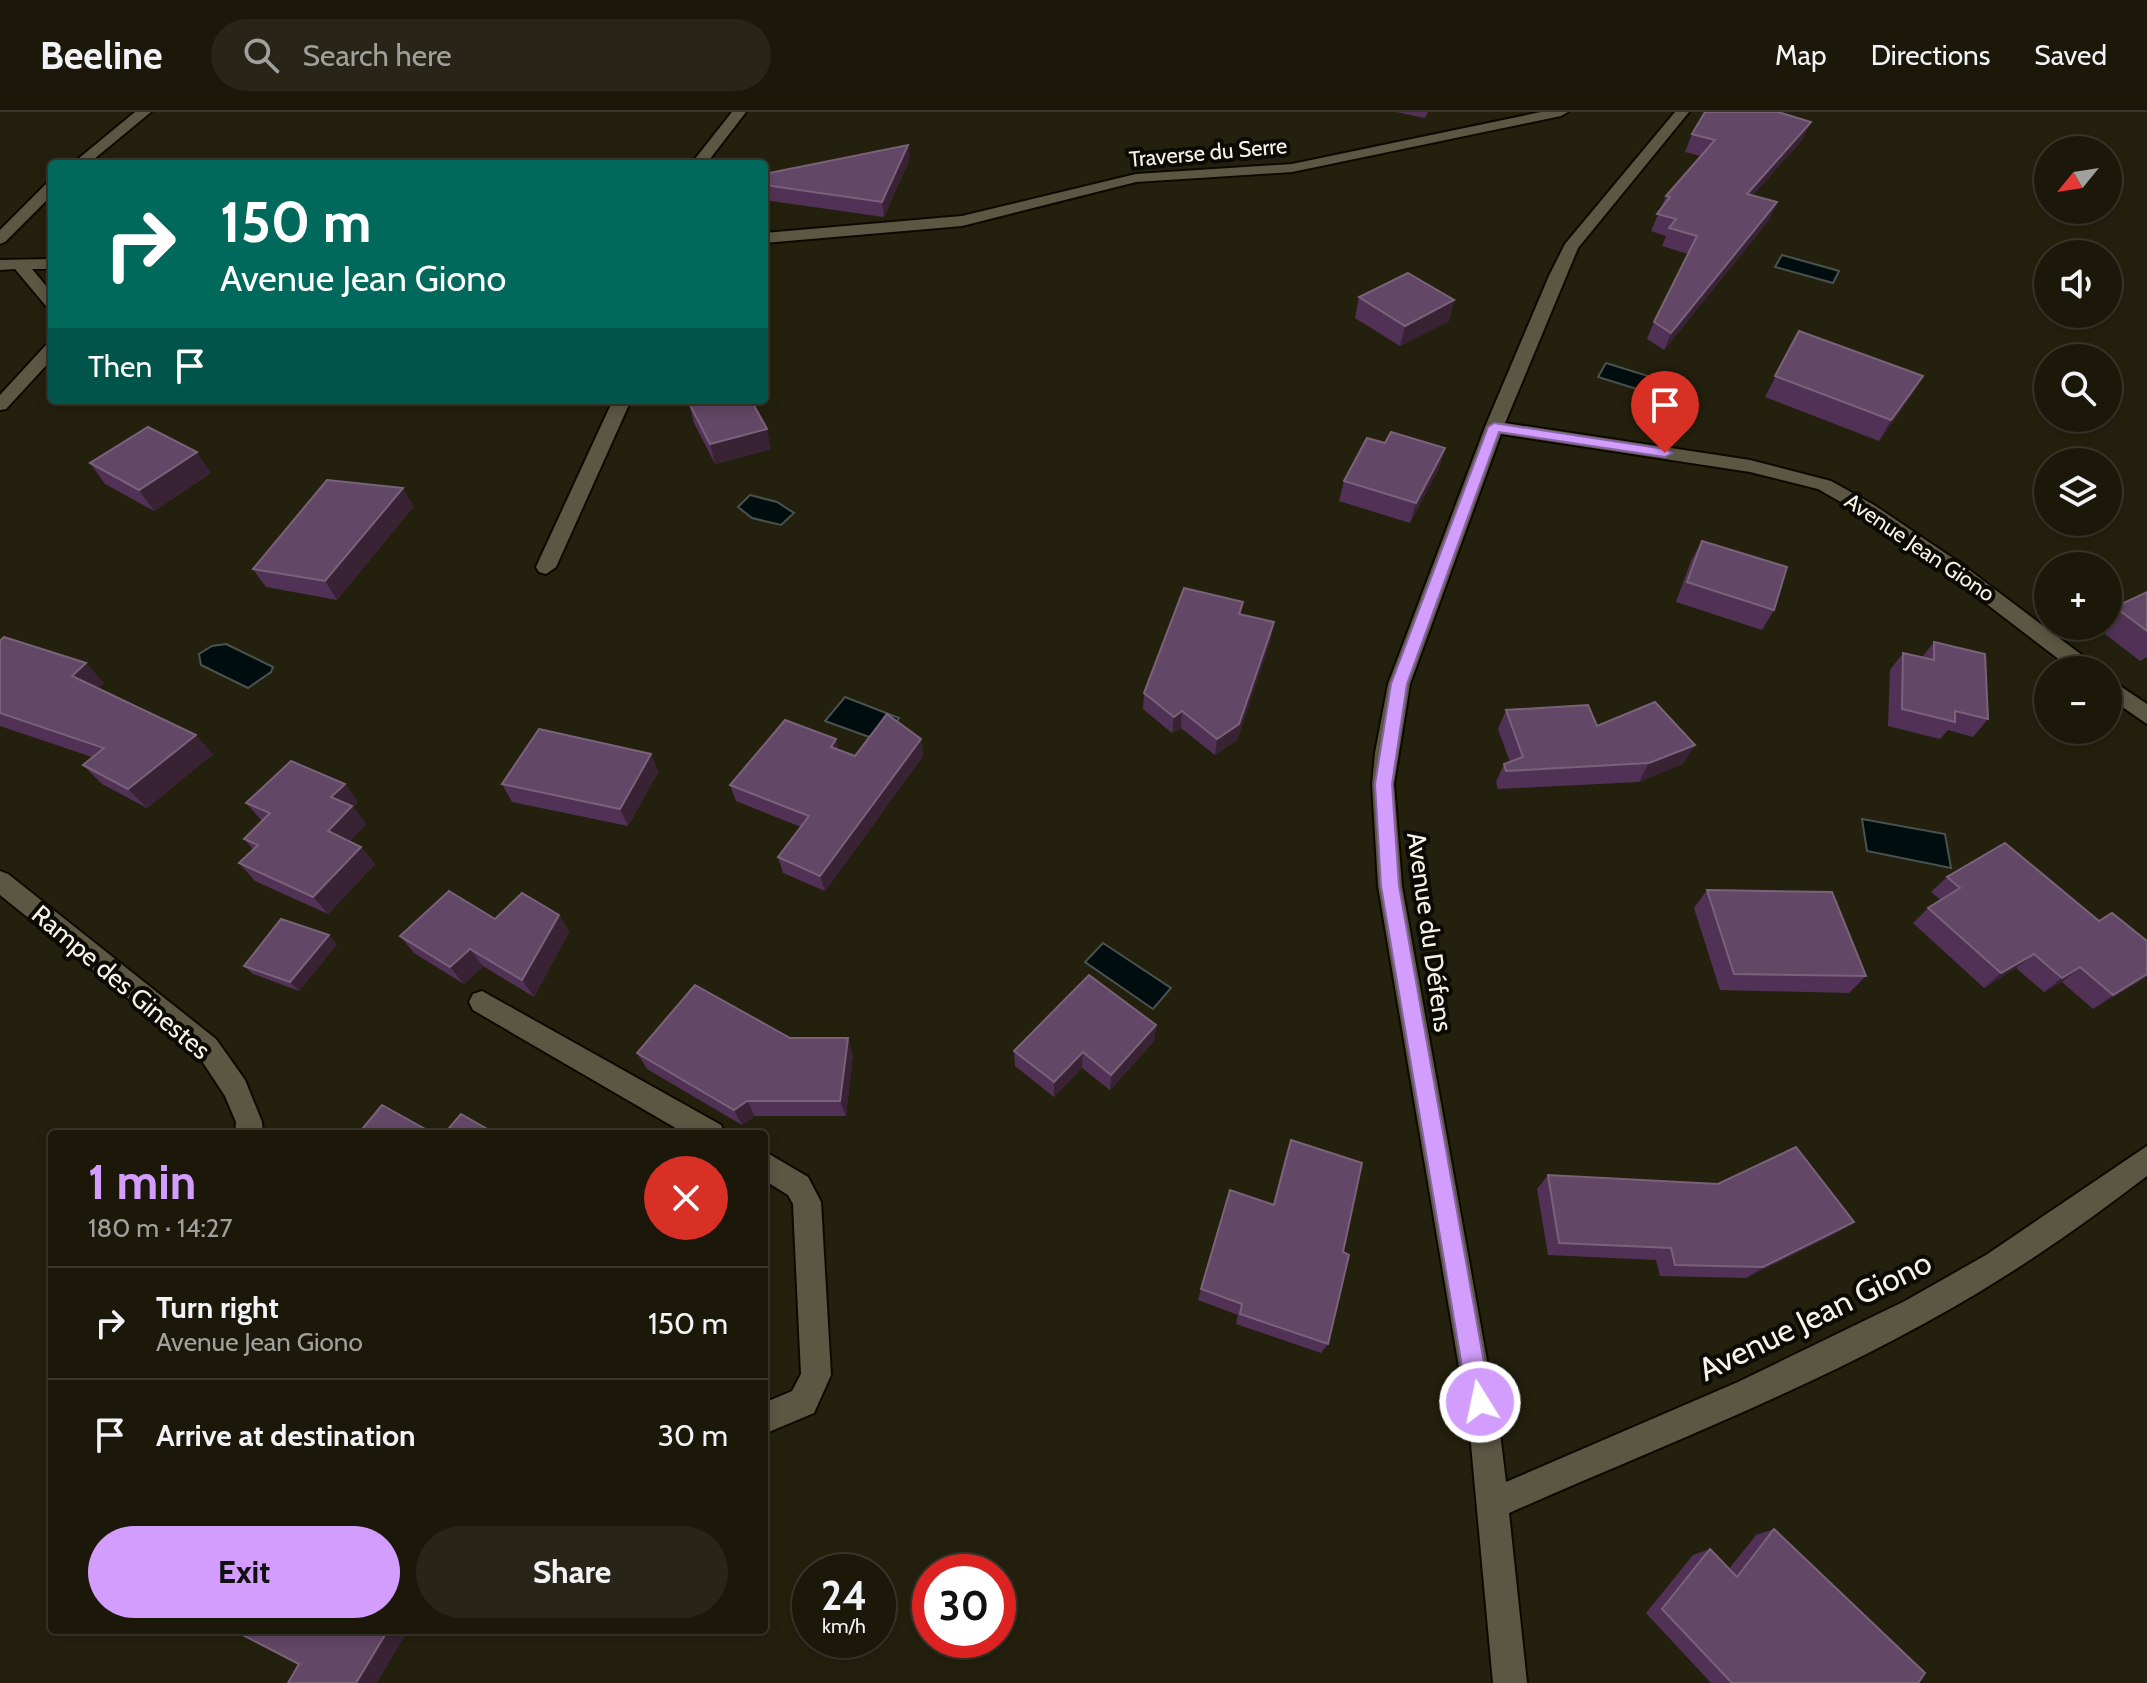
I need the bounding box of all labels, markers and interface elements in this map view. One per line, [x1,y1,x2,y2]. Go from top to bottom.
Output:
search box [211,19,771,91]
text: Beeline [40,32,163,79]
icon: search [239,33,283,77]
text: Search here [303,37,452,74]
text: Map [1775,38,1827,72]
text: Directions [1871,38,1990,72]
text: Saved [2034,38,2107,72]
street label: Traverse du Serre [1128,132,1288,173]
north arrow [2034,136,2122,224]
map controls [2034,136,2122,744]
text: 150 m [220,188,372,256]
icon: right [88,192,192,296]
button: sound [2034,240,2122,328]
text: Avenue Jean Giono [220,256,506,300]
icon: arrive [168,344,212,388]
button: search [2034,344,2122,432]
text: Then [88,348,152,385]
pin [1631,371,1699,453]
icon: arrive [1643,383,1687,427]
button: layers [2034,448,2122,536]
street label: Avenue Jean Giono [1840,487,2000,608]
button: + [2034,552,2122,640]
button: − [2034,656,2122,744]
street label: Avenue du Défens [1400,830,1460,1034]
street label: Rampe des Ginestes [25,898,217,1066]
text: 1 min [88,1153,196,1211]
button: close [644,1156,728,1240]
text: 180 m · 14:27 [88,1212,233,1244]
street label: Avenue Jean Giono [1692,1242,1938,1389]
text: Turn right [156,1289,279,1326]
icon: right [88,1301,132,1345]
text: 150 m [648,1305,728,1342]
text: Avenue Jean Giono [156,1326,363,1358]
position arrow [1438,1360,1522,1444]
icon: arrive [88,1413,132,1457]
text: Arrive at destination [156,1417,416,1454]
text: 30 m [658,1417,728,1454]
button: Exit [88,1526,400,1618]
button: Share [416,1526,728,1618]
speed limit sign: 30 [912,1554,1016,1658]
text: 24 [821,1571,867,1620]
text: km/h [822,1614,866,1638]

